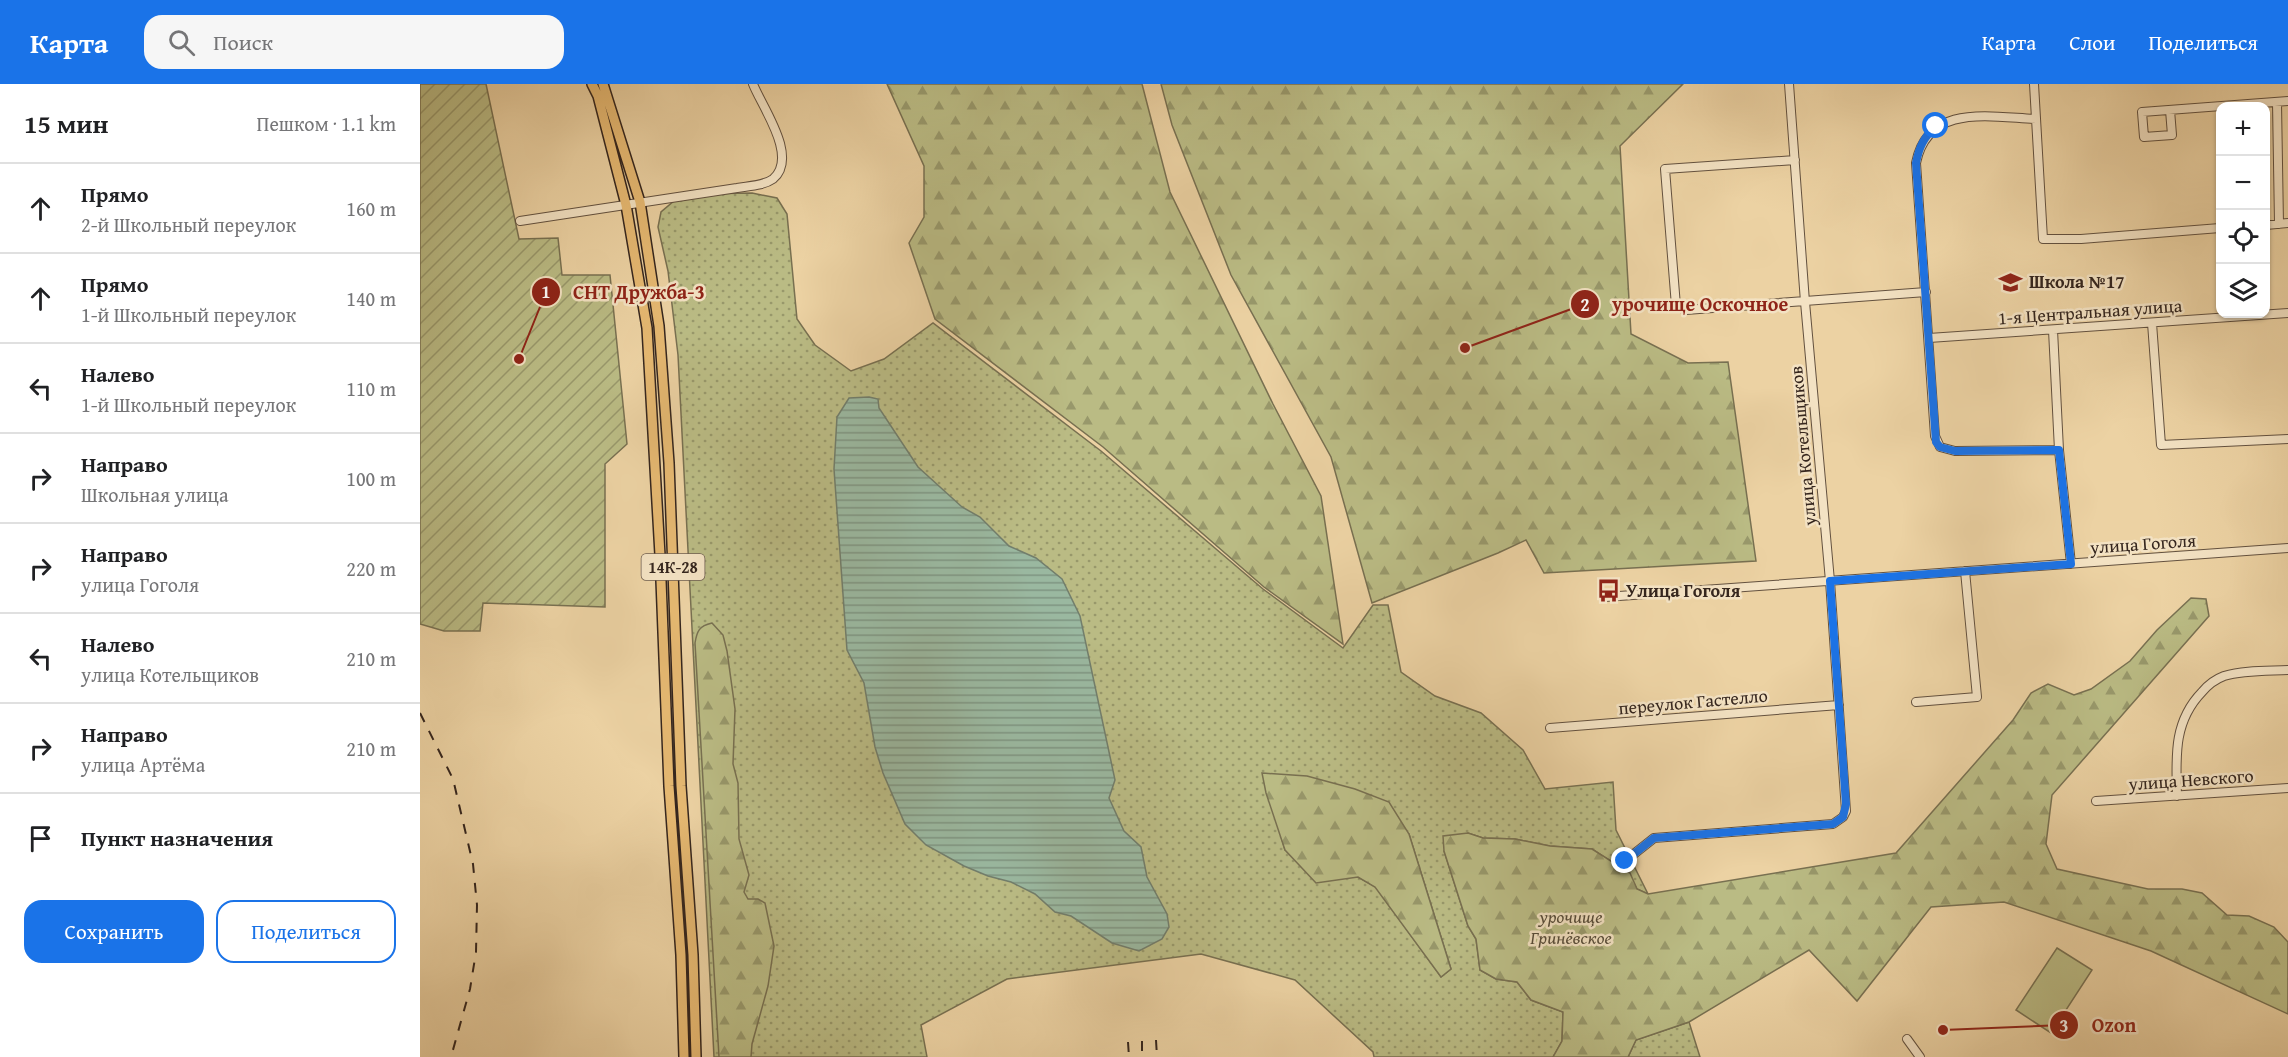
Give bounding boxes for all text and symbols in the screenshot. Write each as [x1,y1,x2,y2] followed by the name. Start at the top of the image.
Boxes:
[144,15,564,69] search box
[30,22,108,63] text: Карта
[165,26,198,59] icon: search
[213,26,273,58] text: Поиск
[1982,27,2036,58] text: Карта
[2069,27,2115,58] text: Слои
[2148,27,2258,58] text: Поделиться
[2216,102,2270,318] map controls
[2216,102,2270,156] button: +
[24,104,109,143] text: 15 мин
[256,109,396,138] text: Пешком · 1.1 km
[1922,112,1948,138] route start
[2216,156,2270,210] button: −
[81,178,148,210] text: Прямо
[24,192,57,225] icon: ahead
[346,194,396,223] text: 160 m
[81,210,296,239] text: 2-й Школьный переулок
[2216,210,2270,264] button: locate
[2216,264,2270,318] button: layers
[81,268,148,300] text: Прямо
[2029,268,2125,295] place label: Школа №17
[1998,269,2024,295] school or university icon: Школа №17
[531,273,717,311] callout: СНТ Дружба-3
[573,277,705,306] text: СНТ Дружба-3
[541,278,551,305] text: 1
[24,282,57,315] icon: ahead
[346,284,396,313] text: 140 m
[1570,285,1800,323] callout: урочище Оскочное
[1611,289,1789,318] text: урочище Оскочное
[1580,291,1590,318] text: 2
[1997,292,2183,331] street label: 1-я Центральная улица
[81,300,296,329] text: 1-й Школьный переулок
[81,358,154,390] text: Налево
[1782,365,1823,528] street label: улица Котельщиков
[24,372,57,405] icon: left
[346,374,396,403] text: 110 m
[81,390,296,419] text: 1-й Школьный переулок
[81,448,168,480] text: Направо
[24,462,57,495] icon: right
[346,464,396,493] text: 100 m
[81,480,229,509] text: Школьная улица
[2088,526,2197,561] street label: улица Гоголя
[81,538,168,570] text: Направо
[24,552,57,585] icon: right
[346,554,396,583] text: 220 m
[642,554,704,580] road number: 14К-28
[81,570,199,599] text: улица Гоголя
[1626,577,1741,604] place label: Улица Гоголя
[1595,578,1621,604] bus stop icon: Улица Гоголя
[81,628,154,660] text: Налево
[24,642,57,675] icon: left
[346,644,396,673] text: 210 m
[81,660,259,689] text: улица Котельщиков
[1617,682,1769,721] street label: переулок Гастелло
[81,718,168,750] text: Направо
[24,732,57,765] icon: right
[346,734,396,763] text: 210 m
[81,750,205,779] text: улица Артёма
[2127,762,2254,797] street label: улица Невского
[24,822,57,855] icon: arrive
[81,822,273,854] text: Пункт назначения
[1611,847,1637,873] route end
[24,900,204,963] button: Сохранить
[216,900,396,963] button: Поделиться
[1529,903,1612,951] park label: урочище Гринёвское
[2049,1006,2148,1044] callout: Ozon
[2092,1010,2136,1039] text: Ozon
[2059,1012,2069,1039] text: 3

